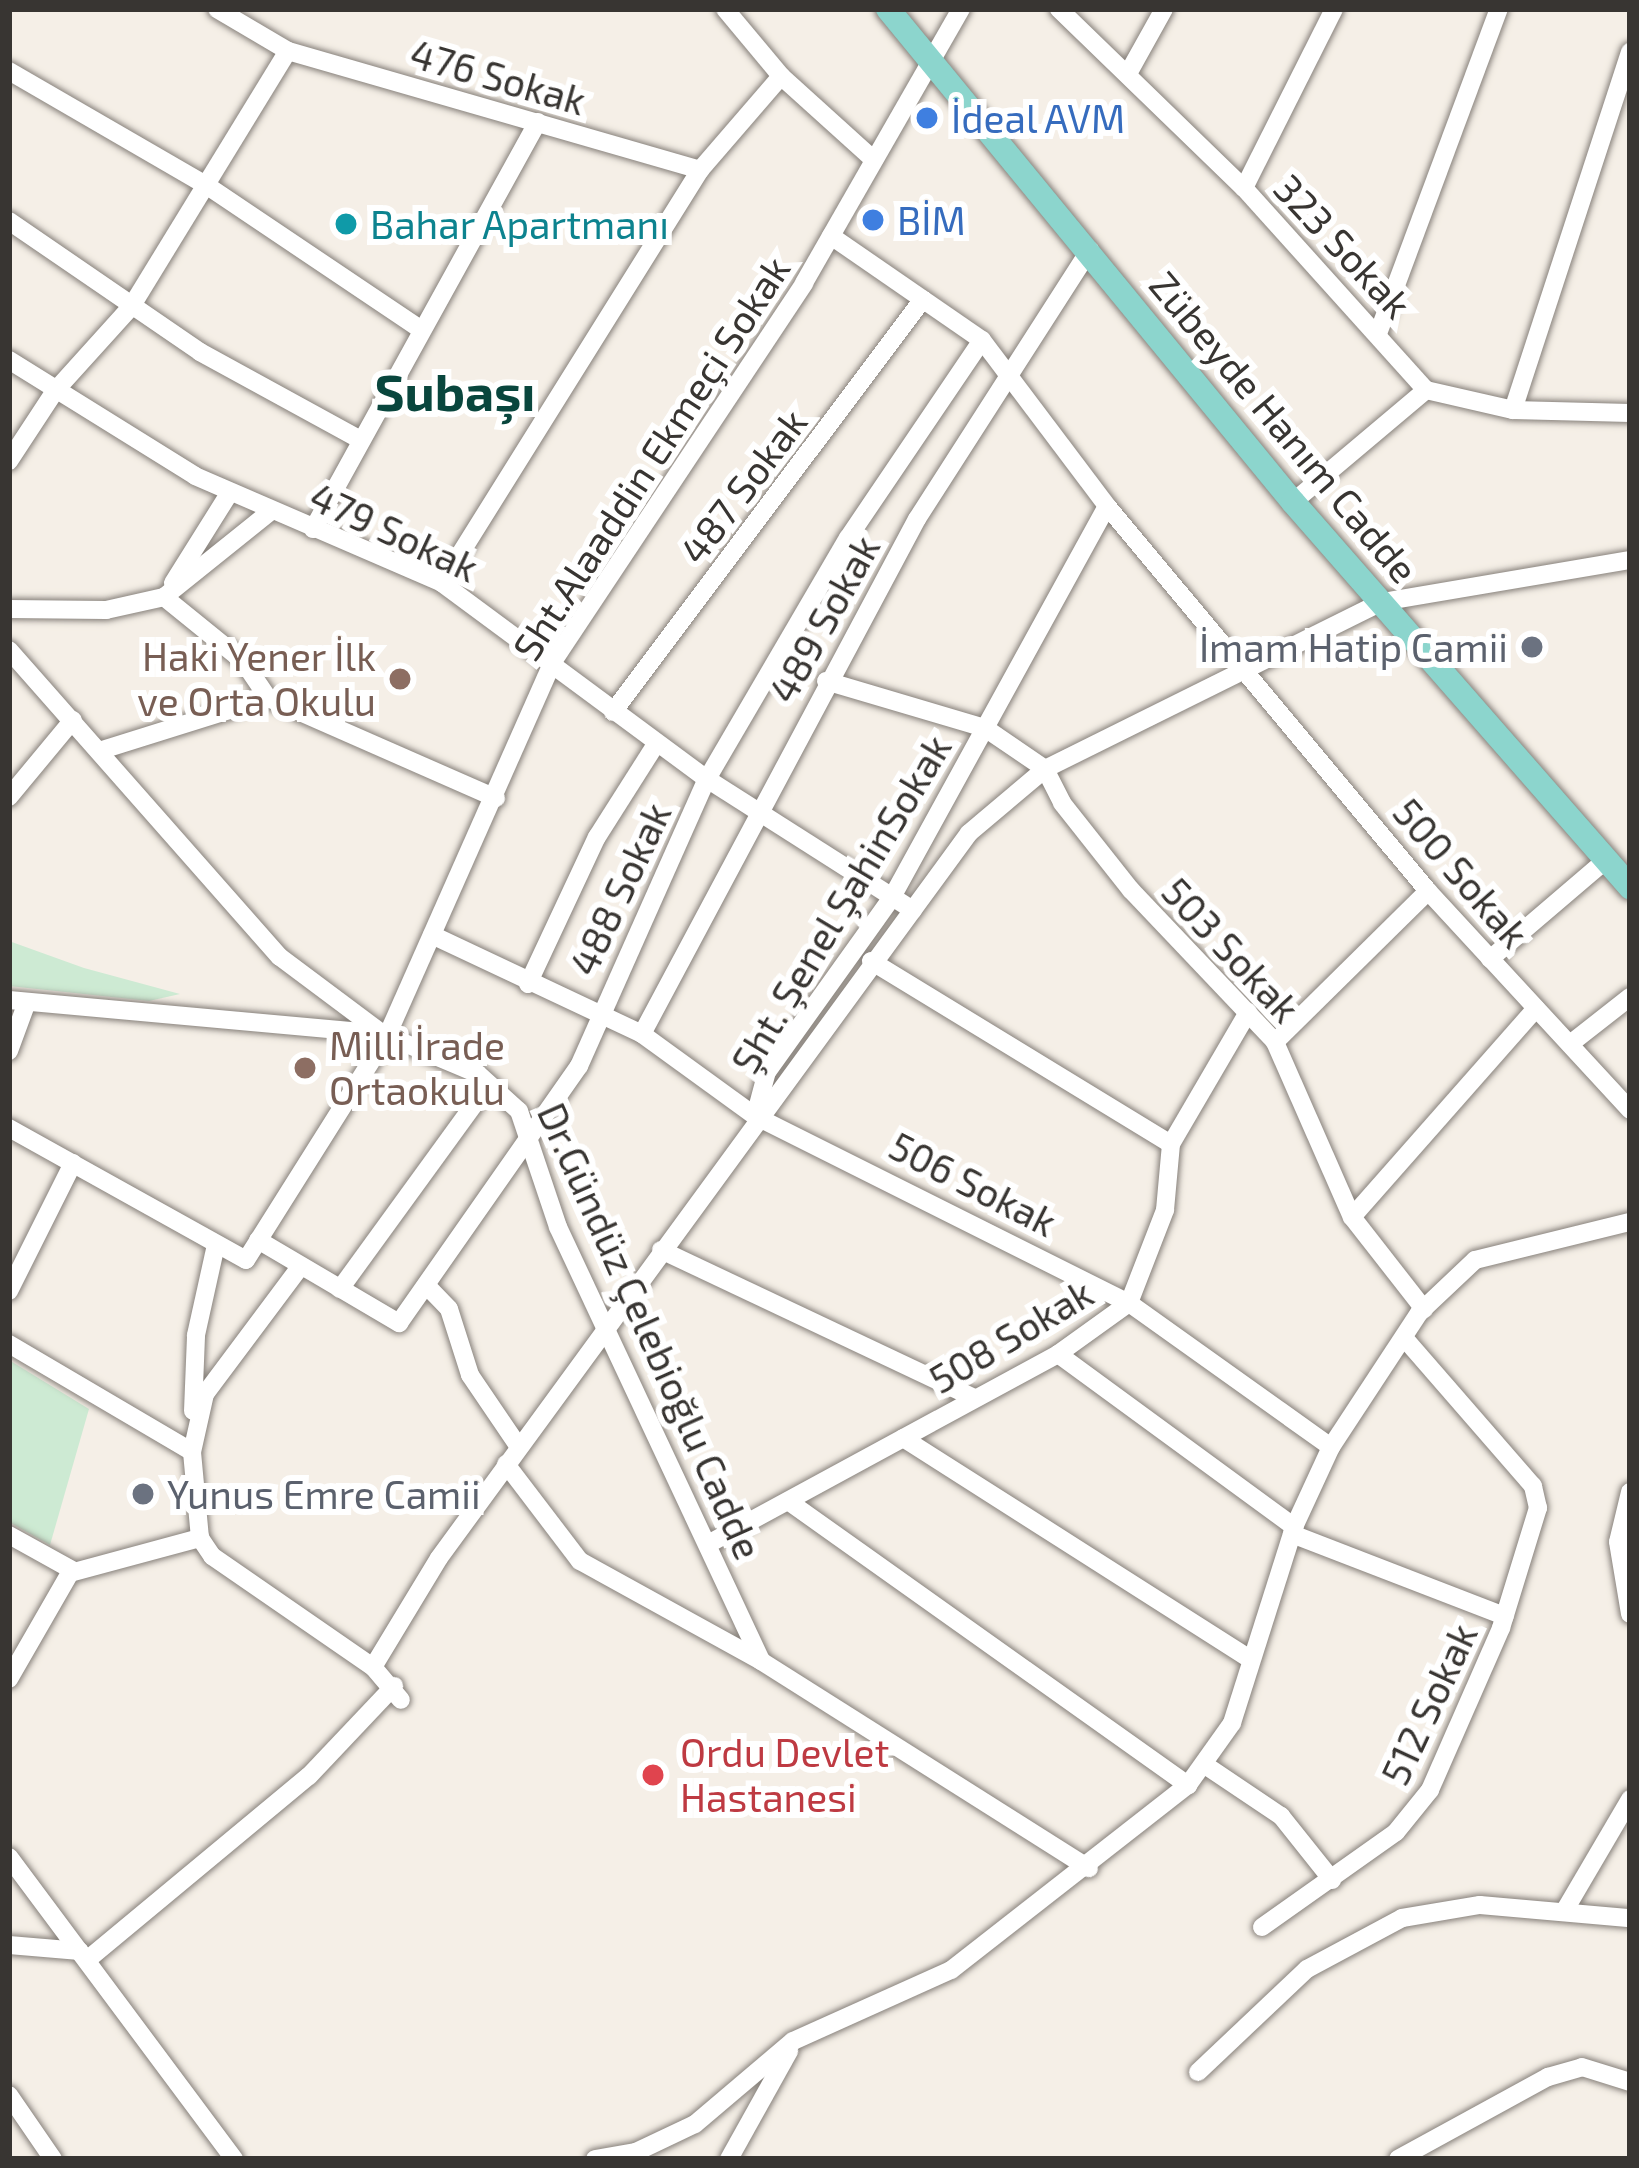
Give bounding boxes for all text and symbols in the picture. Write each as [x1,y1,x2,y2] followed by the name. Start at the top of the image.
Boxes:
[405,30,591,124] street label: 476 Sokak
[951,95,1127,141] place label: İdeal AVM
[914,105,940,131] marker: İdeal AVM
[1265,165,1421,327] street label: 323 Sokak
[897,197,966,243] place label: BİM
[370,201,671,247] place label: Bahar Apartmanı
[860,207,886,233] marker: BİM
[333,211,359,237] marker: Bahar Apartmanı
[503,247,799,669] street label: Sht.Alaaddin Ekmeçi Sokak
[1140,262,1428,592] street label: Zübeyde Hanım Cadde
[375,360,535,422] district label: Subaşı
[670,399,816,573] street label: 487 Sokak
[302,473,486,591] street label: 479 Sokak
[759,527,889,711] street label: 489 Sokak
[1199,624,1508,670] place label: İmam Hatip Camii
[137,634,376,725] place label: Haki Yener İlk ve Orta Okulu
[1519,634,1545,660] marker: İmam Hatip Camii
[387,666,413,692] marker: Haki Yener İlk ve Orta Okulu
[721,726,961,1082] street label: Şht. Şenel ŞahinSokak
[1384,789,1538,957] street label: 500 Sokak
[560,795,680,983] street label: 488 Sokak
[1153,868,1309,1032] street label: 503 Sokak
[329,1023,505,1114] place label: Milli İrade Ortaokulu
[292,1055,318,1081] marker: Milli İrade Ortaokulu
[528,1096,772,1566] street label: Dr.Gündüz Çelebioğlu Cadde
[882,1122,1064,1246] street label: 506 Sokak
[921,1269,1101,1403] street label: 508 Sokak
[167,1471,481,1517] place label: Yunus Emre Camii
[130,1481,156,1507] marker: Yunus Emre Camii
[1371,1616,1487,1792] street label: 512 Sokak
[680,1730,889,1821] place label: Ordu Devlet Hastanesi
[637,1759,669,1791] marker: Ordu Devlet Hastanesi

